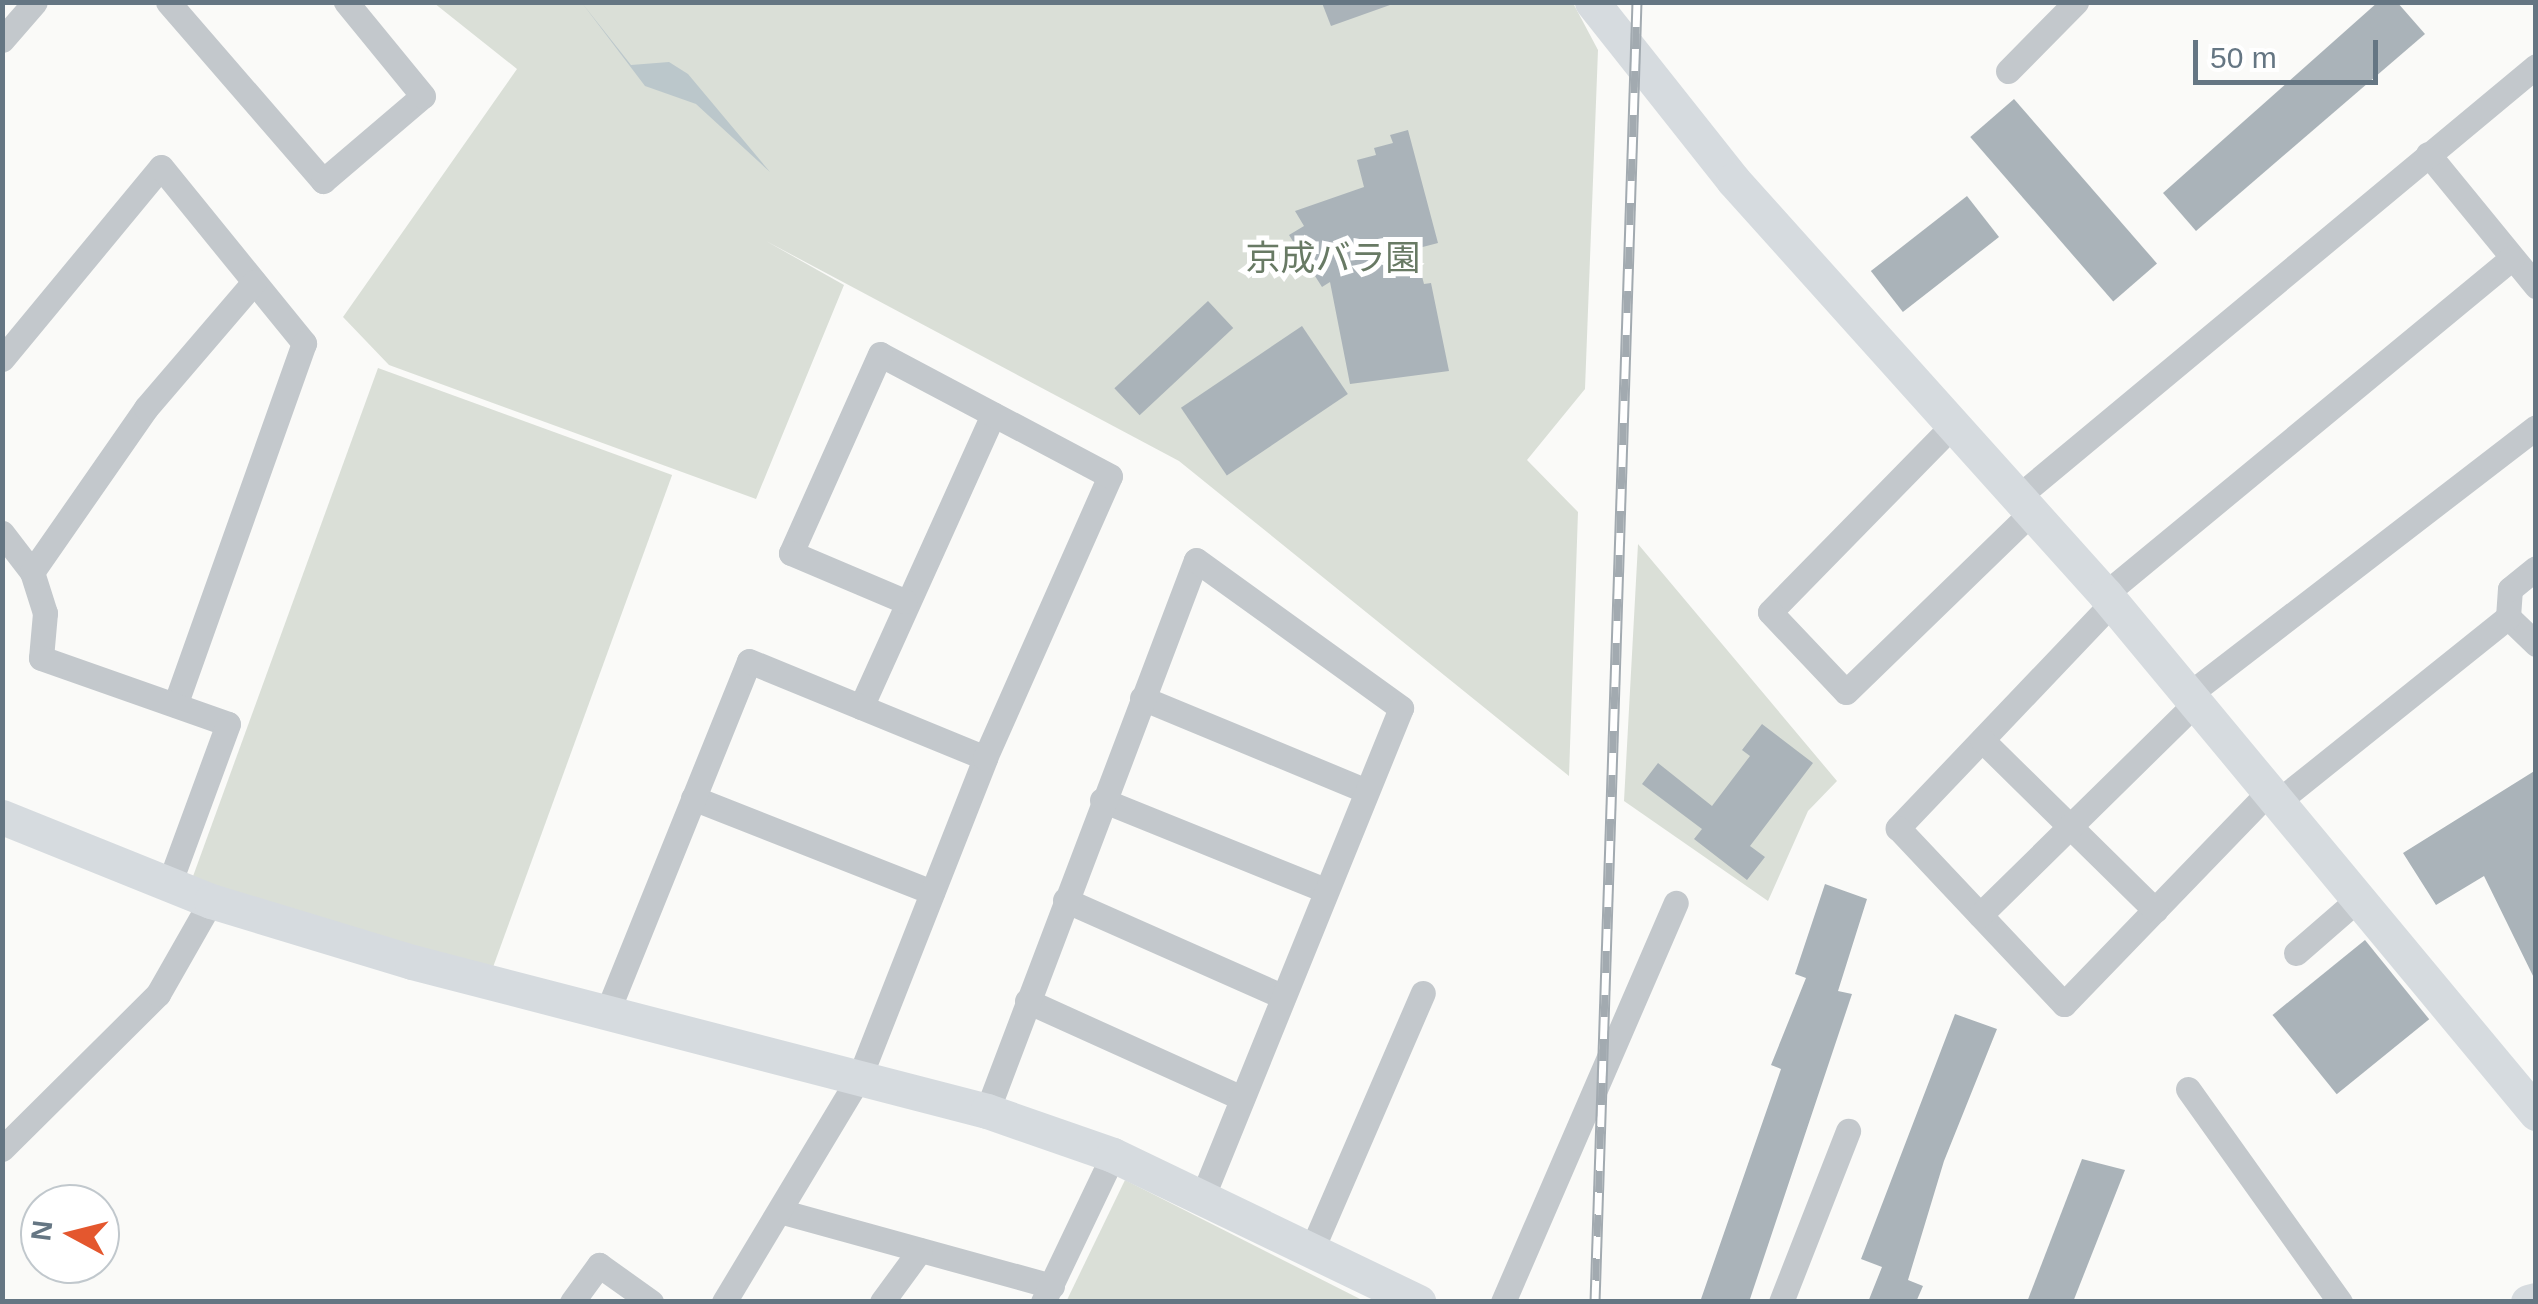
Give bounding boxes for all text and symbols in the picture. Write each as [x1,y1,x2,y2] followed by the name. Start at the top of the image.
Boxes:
[2198,20,2383,82] scale bar
[2210,41,2277,74] text: 50 m
[1246,237,1420,279] park label: 京成バラ園
[20,1184,120,1284] north arrow
[25,1219,58,1242] text: N

